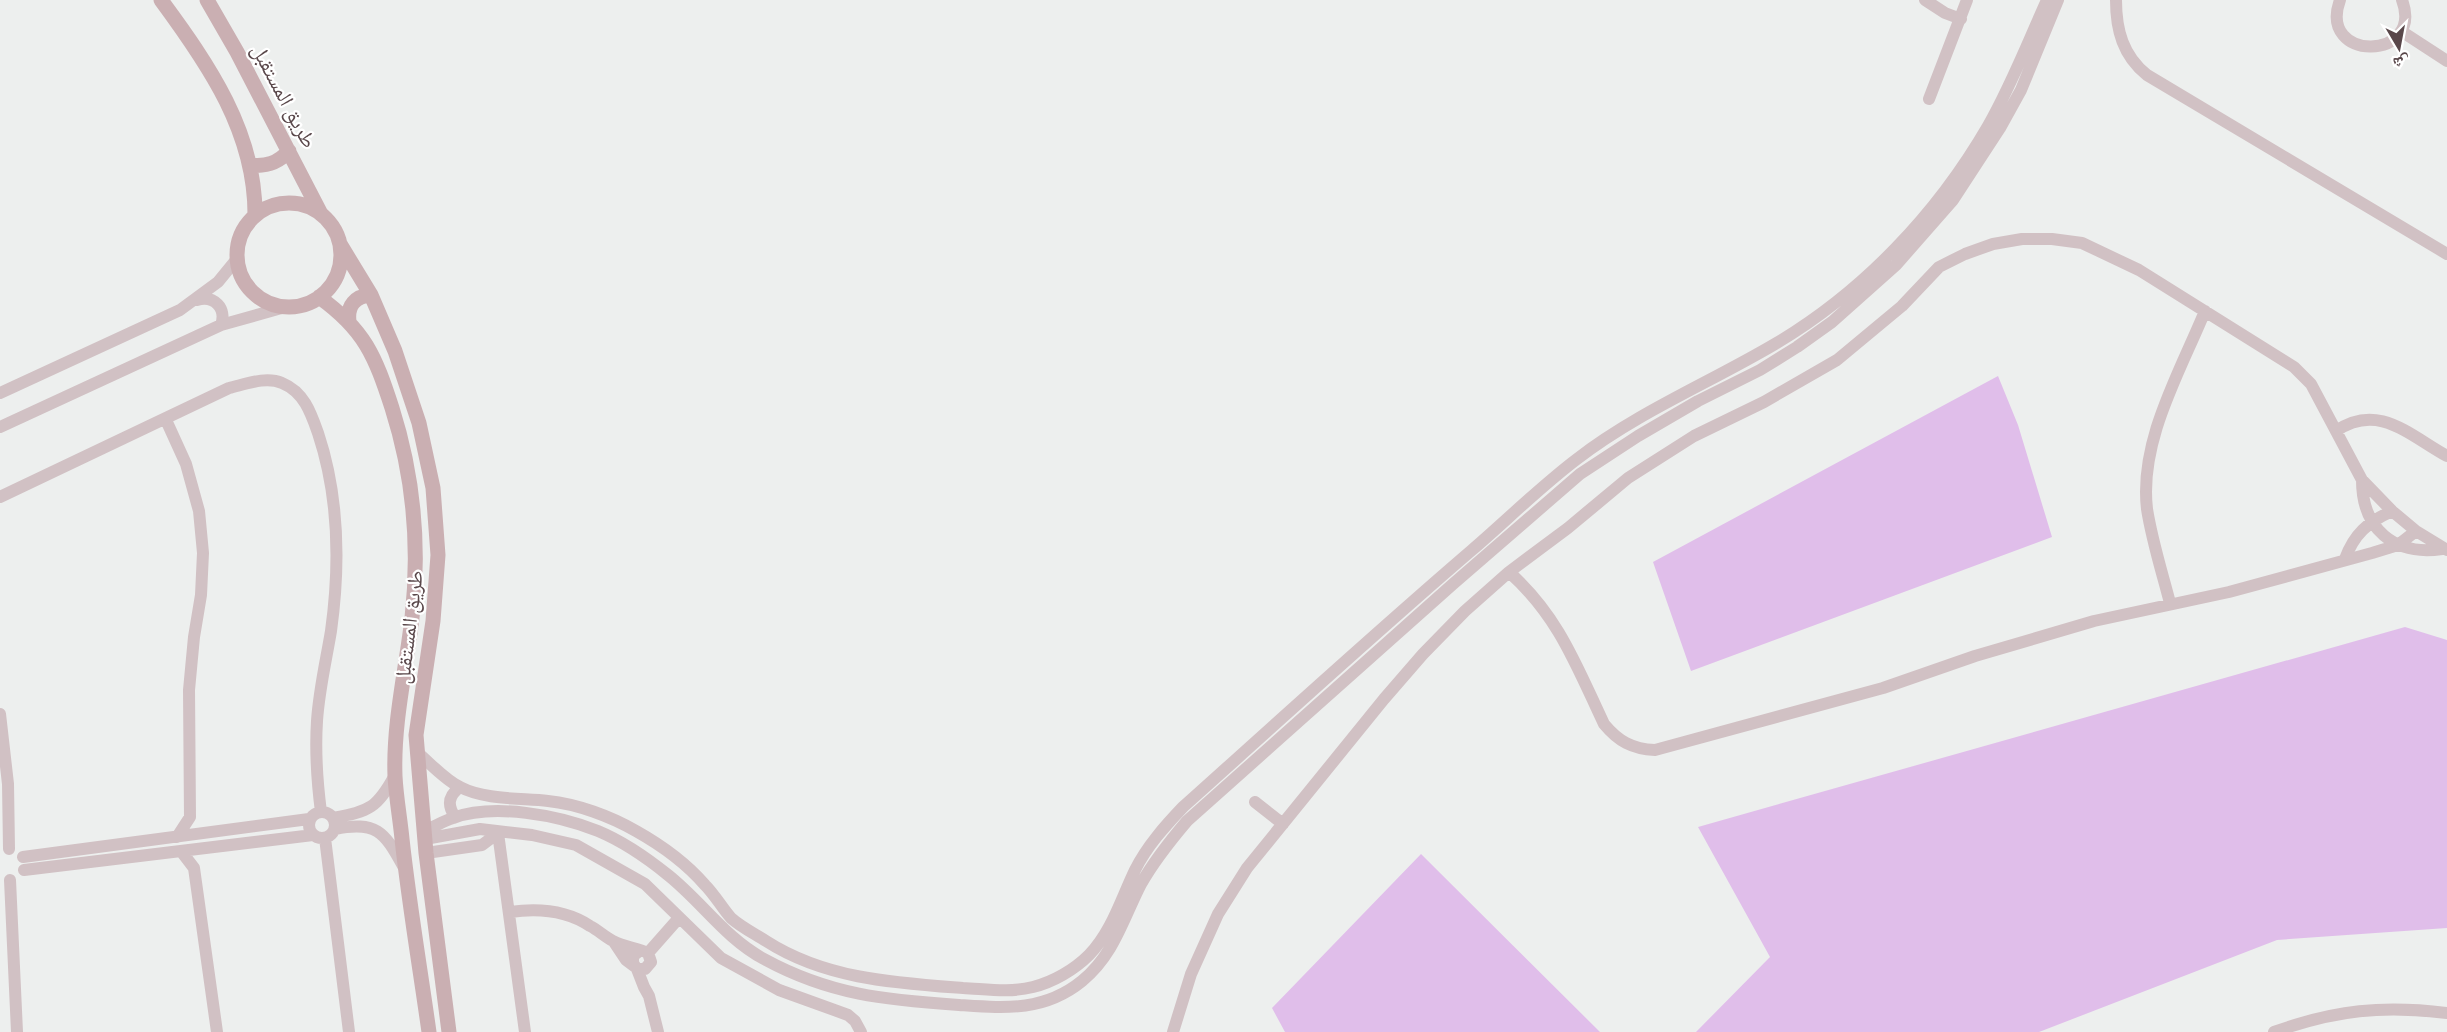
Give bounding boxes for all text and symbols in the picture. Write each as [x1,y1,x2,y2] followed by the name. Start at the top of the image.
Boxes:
[2369,18,2429,78] north arrow
[246,40,321,153] street label: طريق المستقبل
[2391,51,2412,73] text: ش
[390,569,429,685] street label: طريق المستقبل

